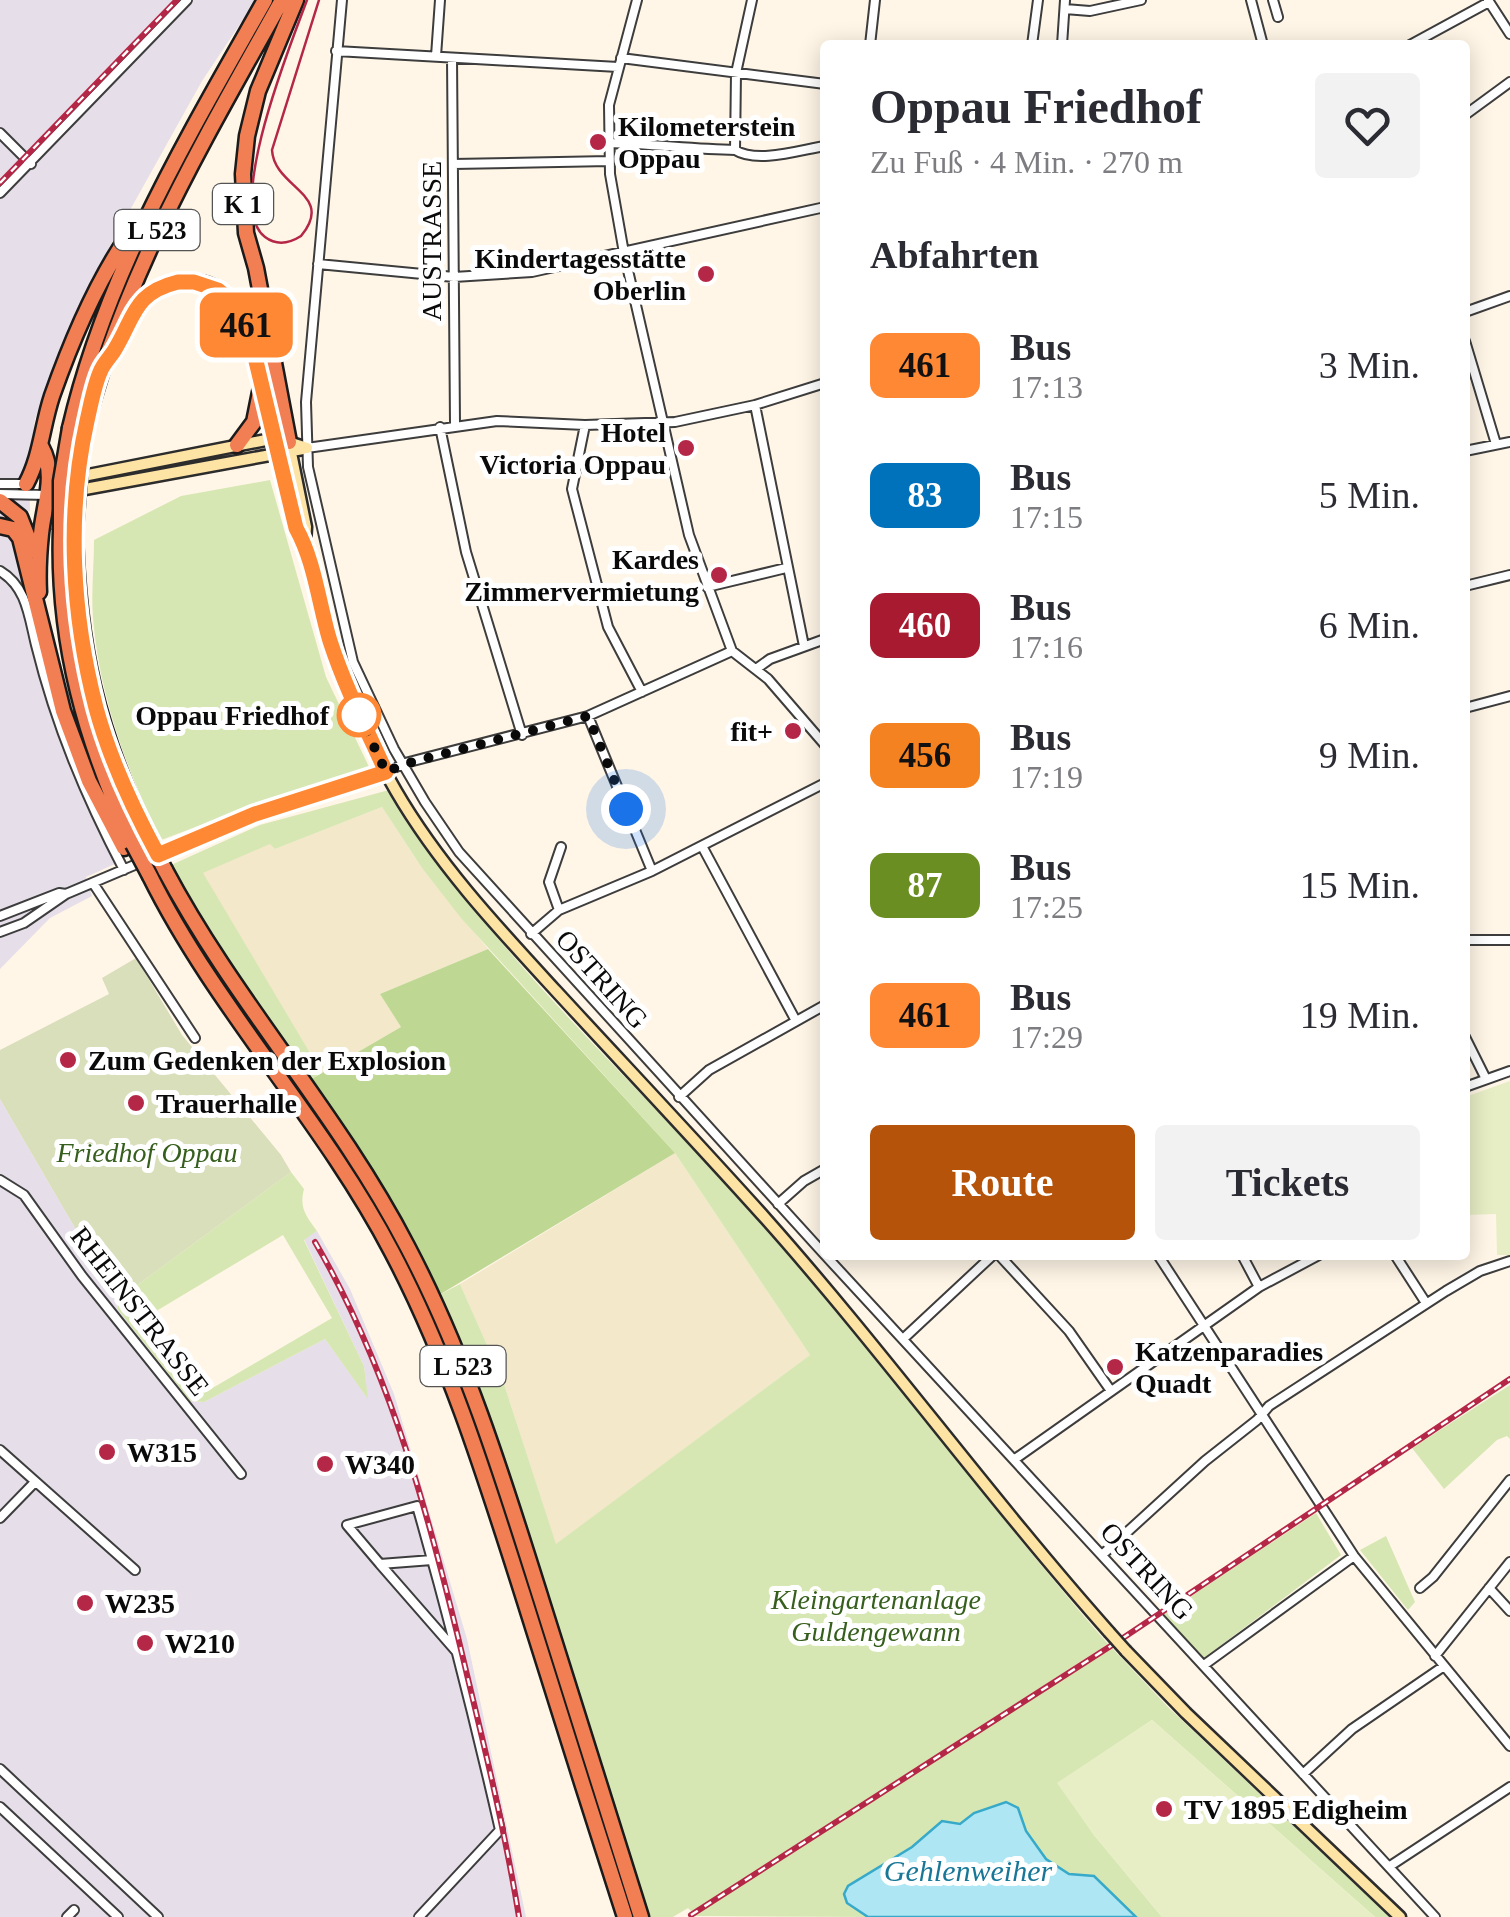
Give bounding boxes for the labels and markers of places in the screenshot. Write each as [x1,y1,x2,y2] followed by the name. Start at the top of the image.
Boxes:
[618,111,796,174] place label: Kilometerstein Oppau
[587,131,609,153] marker: Kilometerstein Oppau
[474,243,686,306] place label: Kindertagesstätte Oberlin
[695,263,717,285] marker: Kindertagesstätte Oberlin
[480,417,666,480] place label: Hotel Victoria Oppau
[675,437,697,459] marker: Hotel Victoria Oppau
[464,544,699,607] place label: Kardes Zimmervermietung
[708,564,730,586] marker: Kardes Zimmervermietung
[338,694,380,736] marker: Oppau Friedhof
[135,700,330,731] place label: Oppau Friedhof
[731,716,773,747] place label: fit+
[782,720,804,742] marker: fit+
[88,1045,447,1076] place label: Zum Gedenken der Explosion
[57,1049,79,1071] marker: Zum Gedenken der Explosion
[156,1088,297,1119] place label: Trauerhalle
[125,1092,147,1114] marker: Trauerhalle
[1135,1336,1323,1399] place label: Katzenparadies Quadt
[1104,1356,1126,1378] marker: Katzenparadies Quadt
[127,1437,197,1468] place label: W315
[96,1441,118,1463] marker: W315
[345,1449,415,1480] place label: W340
[314,1453,336,1475] marker: W340
[105,1588,175,1619] place label: W235
[74,1592,96,1614] marker: W235
[165,1628,235,1659] place label: W210
[134,1632,156,1654] marker: W210
[1184,1794,1408,1825] place label: TV 1895 Edigheim
[1153,1798,1175,1820] marker: TV 1895 Edigheim

